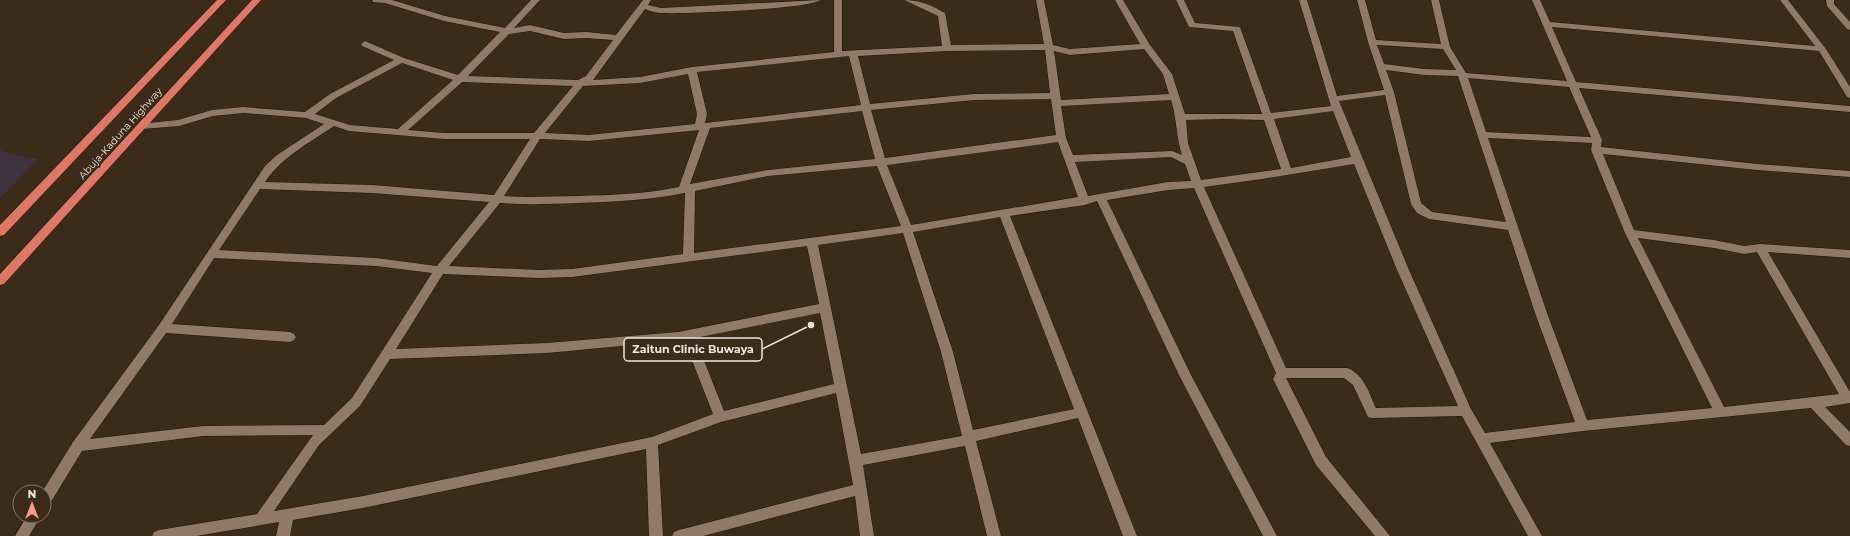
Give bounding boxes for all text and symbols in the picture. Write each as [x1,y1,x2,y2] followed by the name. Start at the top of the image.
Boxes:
[76,84,165,182] street label: Abuja-Kaduna Highway
[624,338,762,361] callout: Zaitun Clinic Buwaya
[632,342,754,356] text: Zaitun Clinic Buwaya
[12,484,52,524] north arrow
[28,487,36,501] text: N

